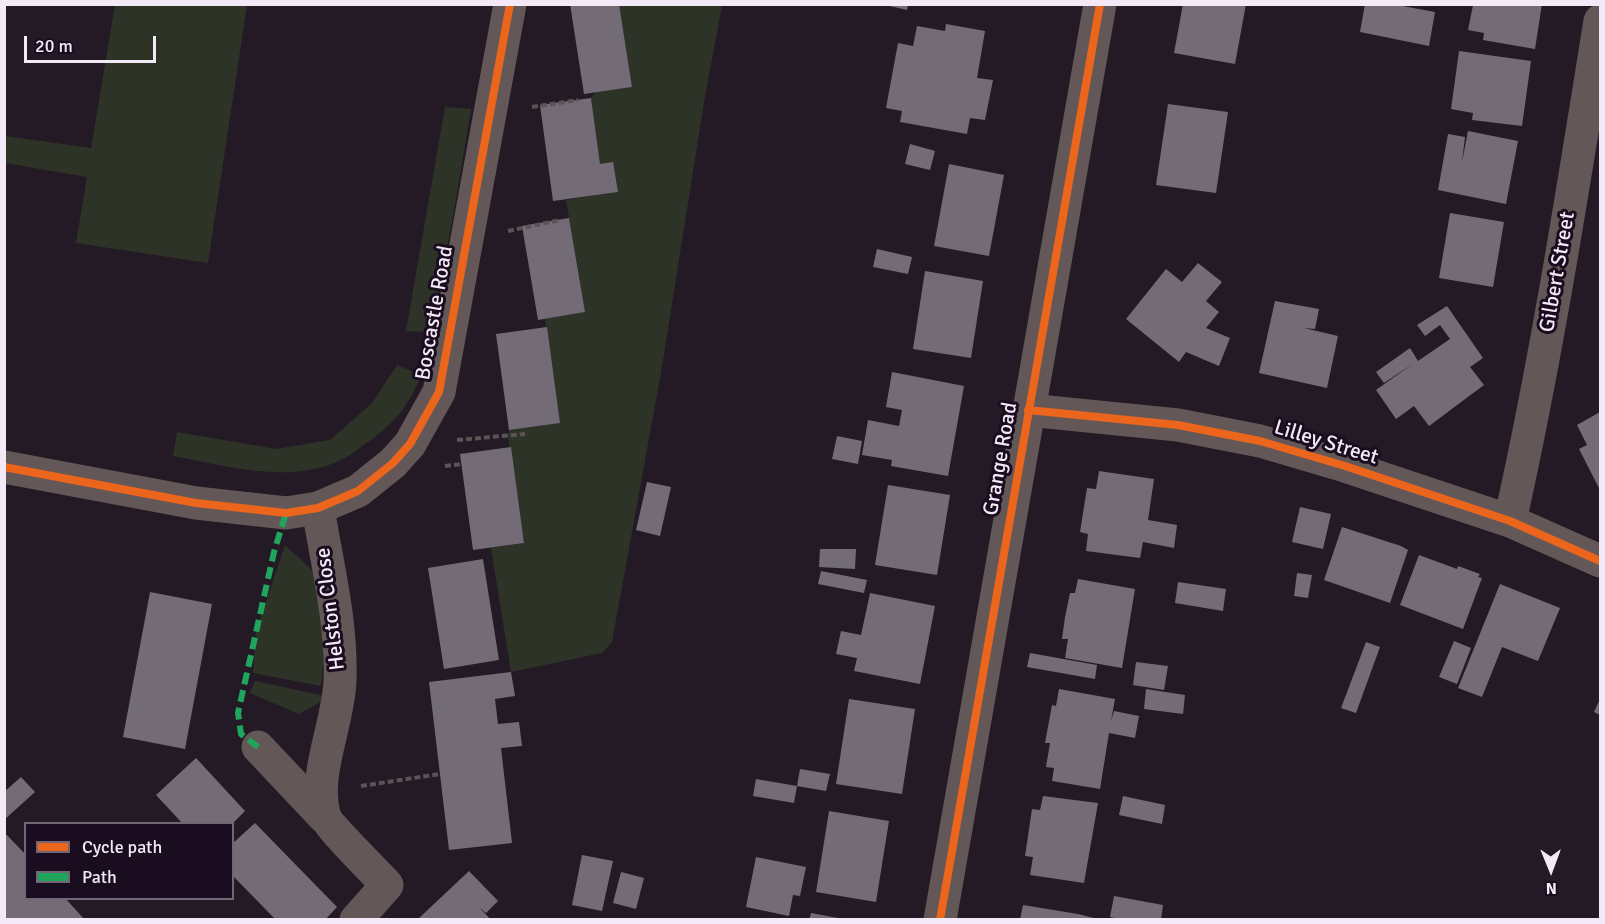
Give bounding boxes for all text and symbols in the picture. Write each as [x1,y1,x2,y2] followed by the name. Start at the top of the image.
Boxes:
[27,24,159,62] scale bar
[35,35,73,57] text: 20 m
[1535,210,1581,334] street label: Gilbert Street
[411,244,459,382] street label: Boscastle Road
[979,401,1023,517] street label: Grange Road
[1271,415,1381,471] street label: Lilley Street
[311,546,351,672] street label: Helston Close
[24,822,234,900] legend
[82,836,162,858] text: Cycle path
[1521,840,1581,900] north arrow
[82,866,117,888] text: Path
[1546,878,1557,898] text: N

